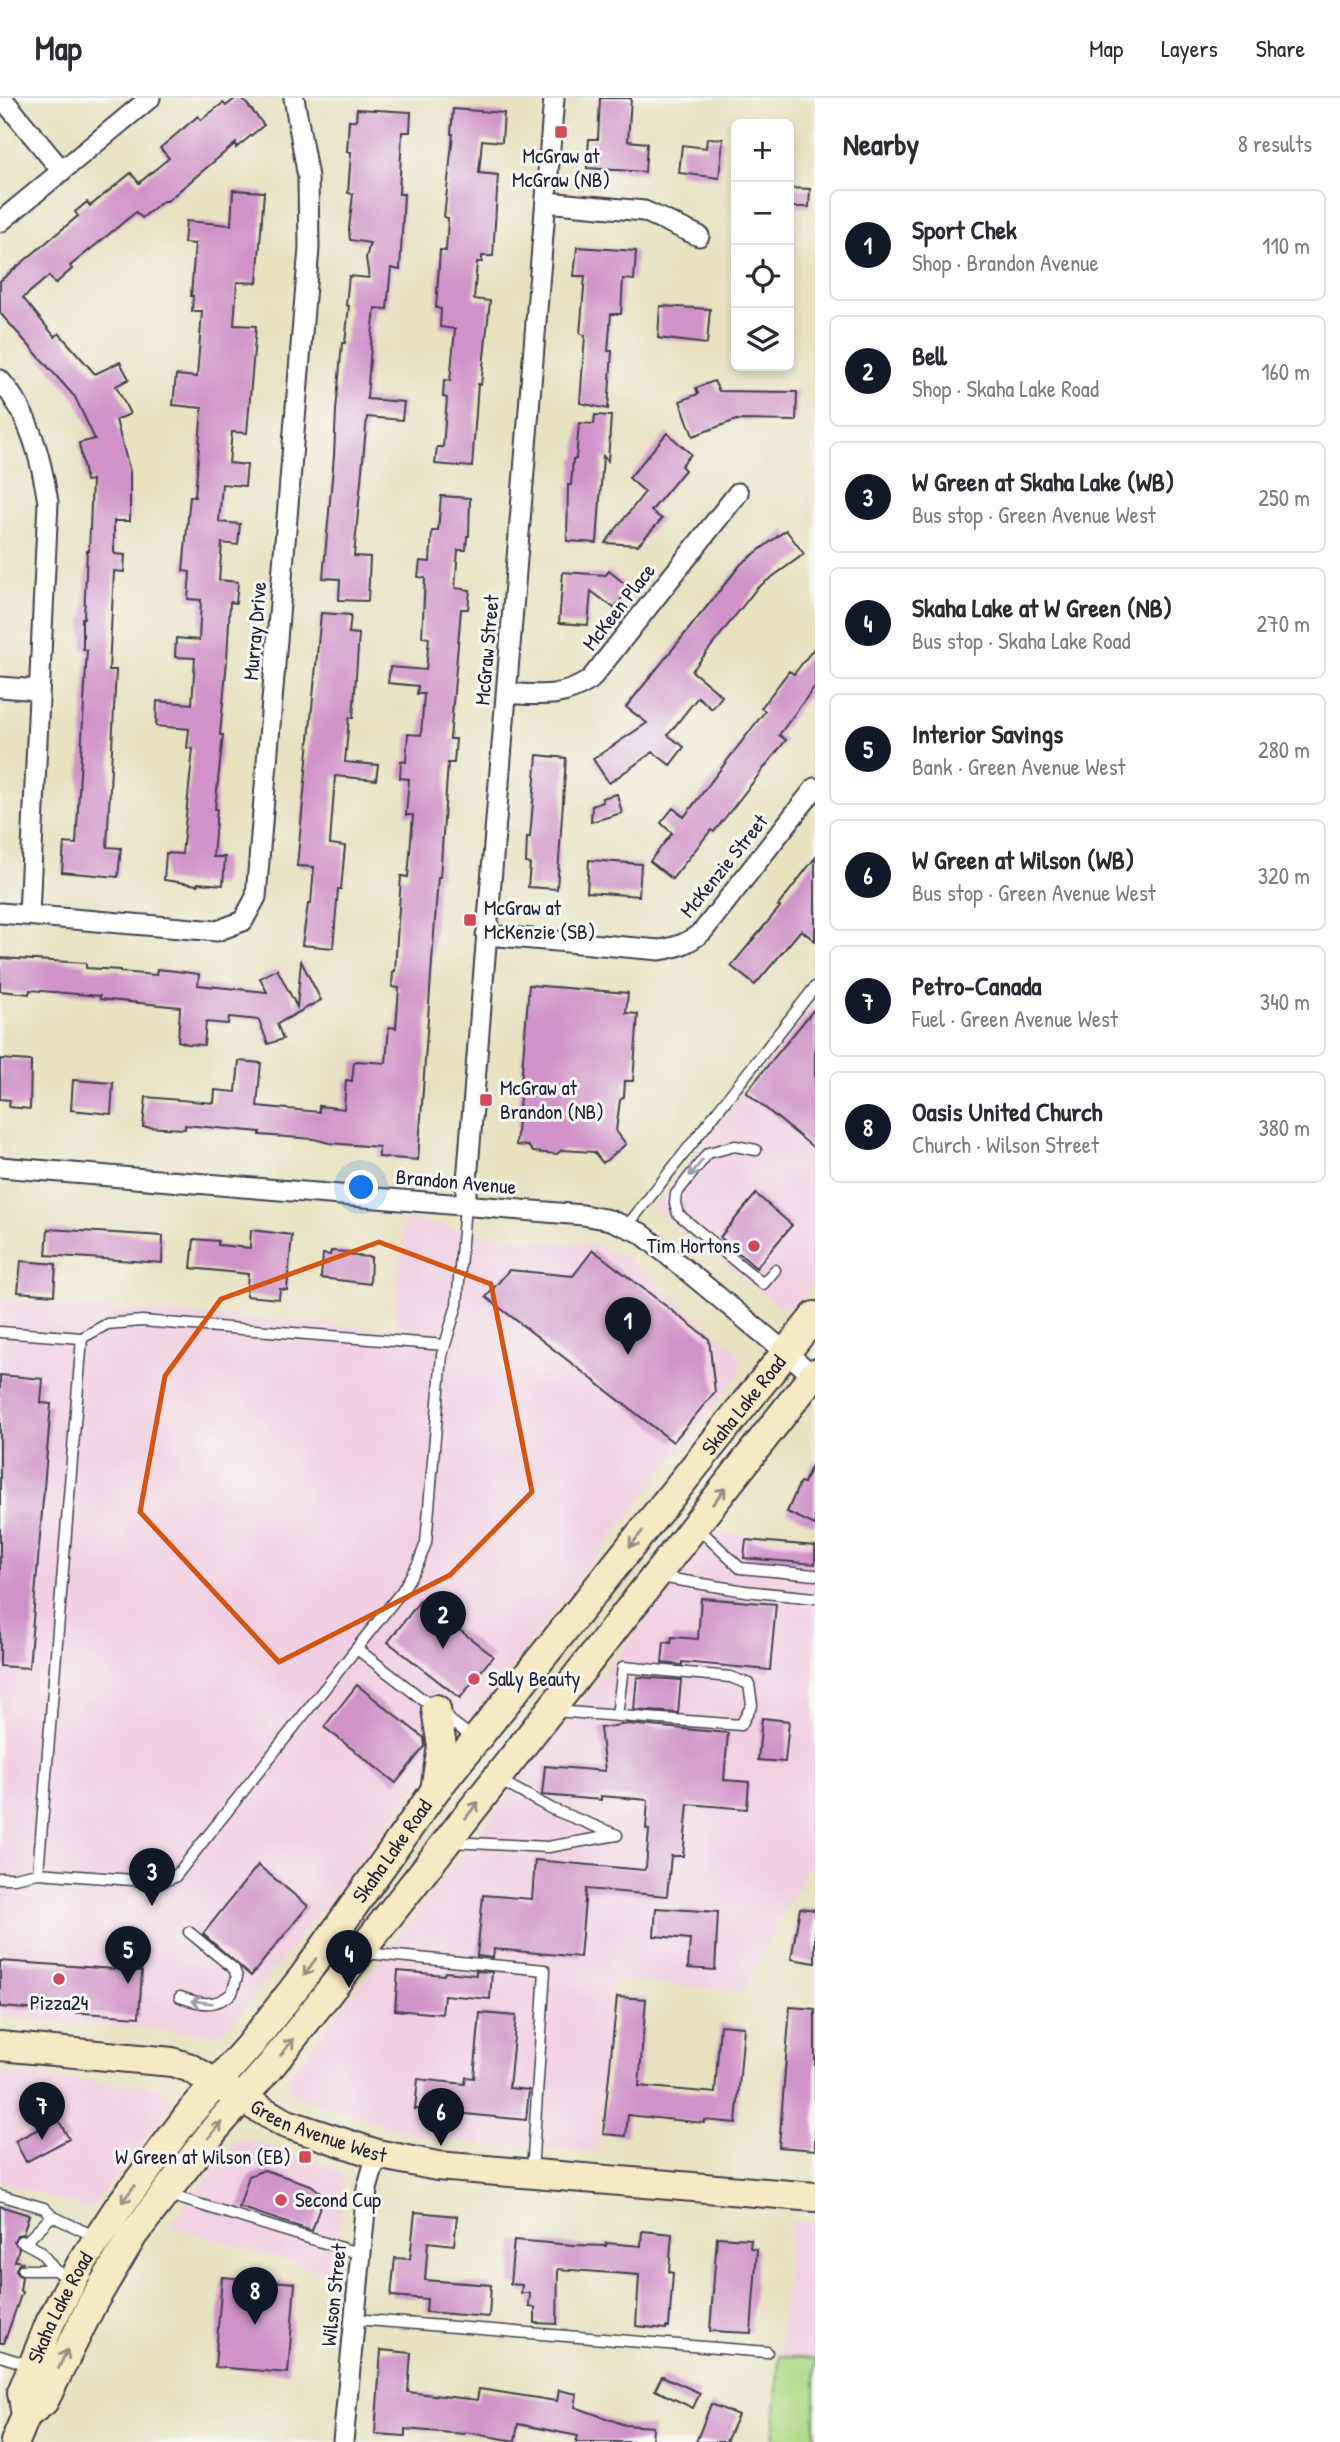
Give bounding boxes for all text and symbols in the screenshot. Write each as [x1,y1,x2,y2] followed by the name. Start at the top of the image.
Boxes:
[35,26,82,70] text: Map
[1089,32,1123,64] text: Map
[1161,32,1218,64] text: Layers
[1256,32,1305,64] text: Share
[731,119,794,371] map controls
[731,119,794,182] button: +
[553,124,569,140] marker: McGraw at McGraw (NB)
[843,124,919,164] text: Nearby
[1238,128,1312,159] text: 8 results
[512,141,610,194] place label: McGraw at McGraw (NB)
[731,182,794,245] button: −
[912,212,1017,247] text: Sport Chek
[864,230,872,261] text: 1
[1262,230,1310,261] text: 110 m
[731,245,794,308] button: locate
[912,247,1099,278] text: Shop · Brandon Avenue
[731,308,794,371] button: layers
[912,338,947,373] text: Bell
[863,356,873,387] text: 2
[1261,356,1310,387] text: 160 m
[912,373,1099,404] text: Shop · Skaha Lake Road
[912,464,1174,499] text: W Green at Skaha Lake (WB)
[863,482,873,513] text: 3
[1258,482,1310,513] text: 250 m
[912,499,1156,530] text: Bus stop · Green Avenue West
[575,557,662,656] street label: McKeen Place
[236,581,273,681] street label: Murray Drive
[912,590,1172,625] text: Skaha Lake at W Green (NB)
[467,593,506,706] street label: McGraw Street
[864,608,872,639] text: 4
[1257,608,1310,639] text: 270 m
[912,625,1130,656] text: Bus stop · Skaha Lake Road
[912,716,1063,751] text: Interior Savings
[863,734,873,765] text: 5
[1258,734,1310,765] text: 280 m
[912,751,1125,782] text: Bank · Green Avenue West
[673,807,775,923] street label: McKenzie Street
[912,842,1134,877] text: W Green at Wilson (WB)
[863,860,873,891] text: 6
[1258,860,1310,891] text: 320 m
[912,877,1156,908] text: Bus stop · Green Avenue West
[484,893,595,946] place label: McGraw at McKenzie (SB)
[462,912,478,928] marker: McGraw at McKenzie (SB)
[912,968,1042,1003] text: Petro-Canada
[862,986,874,1017] text: 7
[1260,986,1310,1017] text: 340 m
[912,1003,1118,1034] text: Fuel · Green Avenue West
[500,1073,604,1126] place label: McGraw at Brandon (NB)
[478,1092,494,1108] marker: McGraw at Brandon (NB)
[912,1094,1102,1129] text: Oasis United Church
[863,1112,873,1143] text: 8
[1259,1112,1310,1143] text: 380 m
[912,1129,1099,1160] text: Church · Wilson Street
[689,1159,704,1177] one-way arrow
[395,1162,517,1201] street label: Brandon Avenue
[344,1170,378,1204] your location
[647,1231,740,1260] place label: Tim Hortons
[746,1238,762,1254] marker: Tim Hortons
[605,1297,651,1355] pin: 1
[694,1348,792,1461] street label: Skaha Lake Road
[711,1487,726,1505] one-way arrow
[628,1530,643,1548] one-way arrow
[420,1591,466,1649] pin: 2
[488,1664,580,1693] place label: Sally Beauty
[466,1671,482,1687] marker: Sally Beauty
[345,1793,439,1909] street label: Skaha Lake Road
[465,1801,480,1819] one-way arrow
[129,1848,175,1906] pin: 3
[105,1926,151,1984] pin: 5
[326,1930,372,1988] pin: 4
[303,1957,317,1976] one-way arrow
[51,1971,67,1987] marker: Pizza24
[30,1988,88,2017] place label: Pizza24
[191,1995,214,2008] one-way arrow
[279,2038,294,2056] one-way arrow
[19,2082,65,2140] pin: 7
[418,2088,464,2146] pin: 6
[245,2092,390,2170] street label: Green Avenue West
[208,2121,223,2139] one-way arrow
[115,2142,291,2171] place label: W Green at Wilson (EB)
[297,2149,313,2165] marker: W Green at Wilson (EB)
[120,2185,135,2203] one-way arrow
[295,2185,381,2214] place label: Second Cup
[273,2192,289,2208] marker: Second Cup
[314,2241,353,2348] street label: Wilson Street
[20,2246,99,2367] street label: Skaha Lake Road
[232,2267,278,2325] pin: 8
[57,2349,70,2370] one-way arrow

